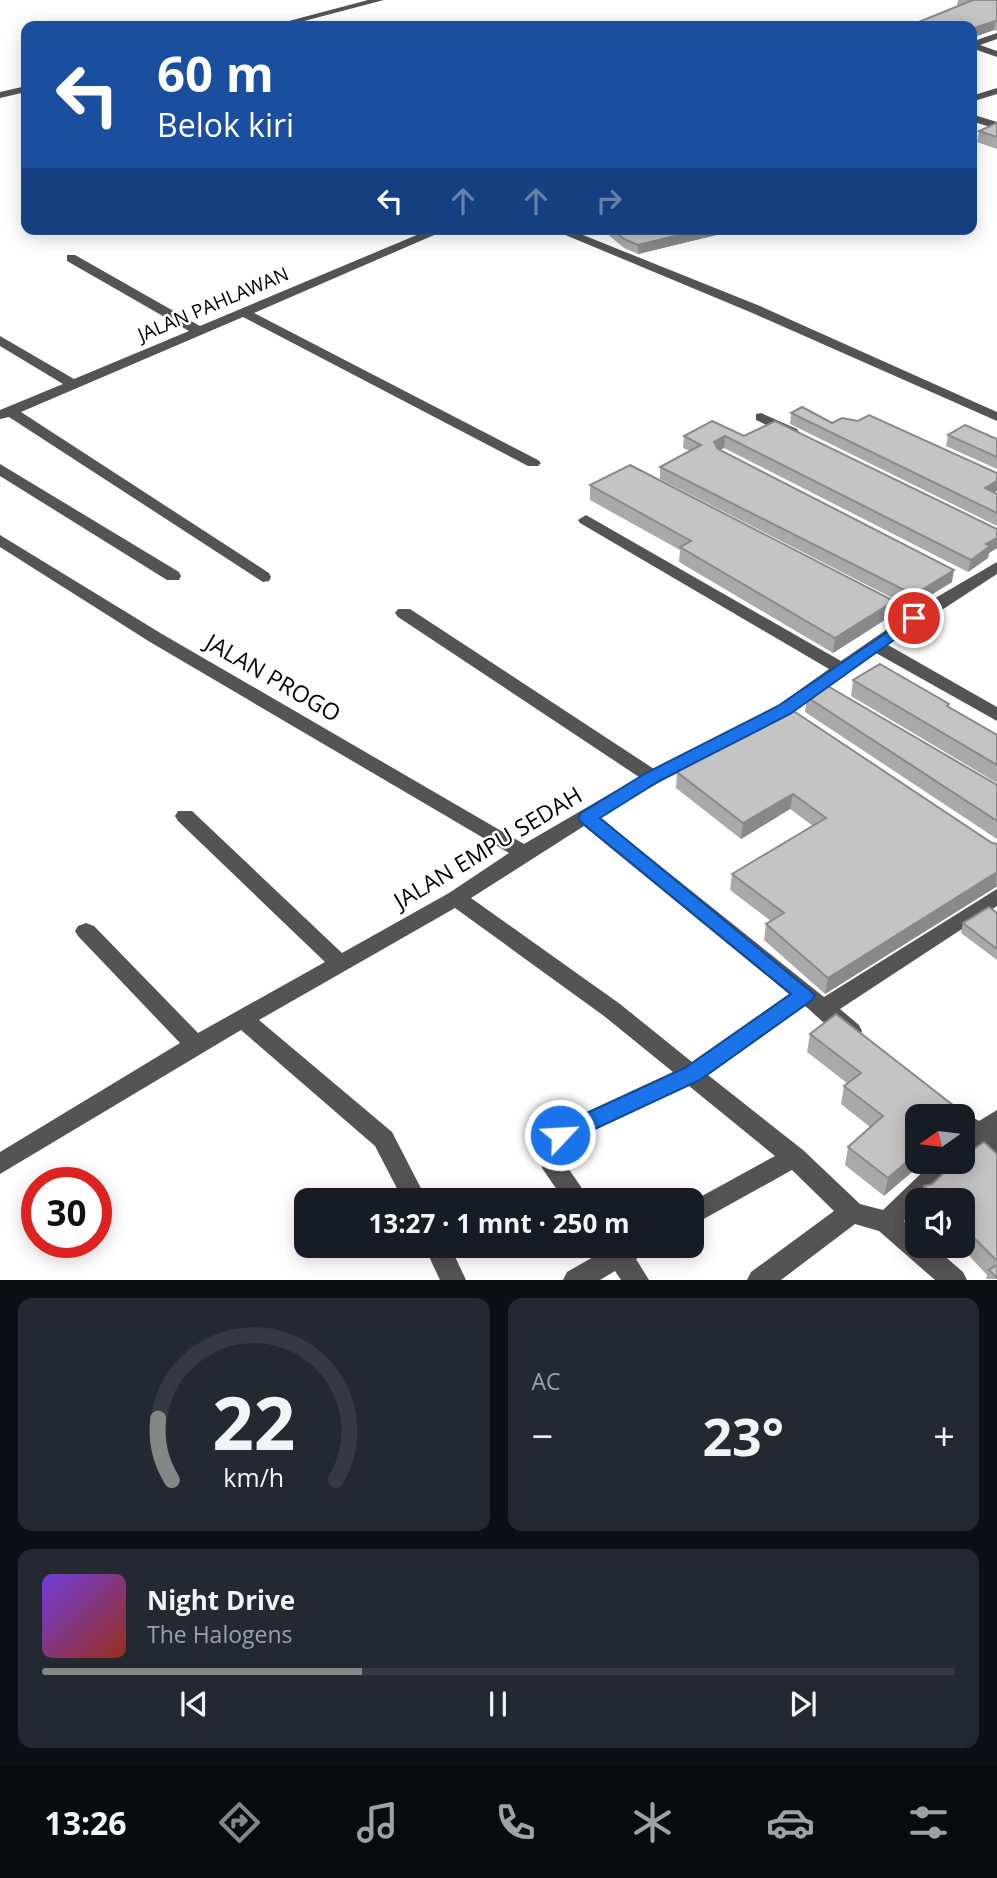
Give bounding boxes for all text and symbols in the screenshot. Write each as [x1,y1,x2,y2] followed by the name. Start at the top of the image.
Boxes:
[157,40,274,106] text: 60 m
[42,49,133,140] icon: left
[157,103,294,146] text: Belok kiri
[371,182,409,220] icon: left
[444,182,482,220] icon: ahead
[517,182,555,220] icon: ahead
[590,182,628,220] icon: right
[132,260,292,348] street label: JALAN PAHLAWAN
[884,588,944,648] pin
[895,599,933,637] icon: arrive
[198,625,347,729] street label: JALAN PROGO
[386,778,588,917] street label: JALAN EMPU SEDAH
[523,1098,597,1172] position arrow
[905,1104,975,1174] north arrow
[905,1104,975,1258] map controls
[21,1167,112,1258] speed limit sign: 30
[905,1188,975,1258] button: sound
[368,1205,630,1241] text: 13:27 · 1 mnt · 250 m
[532,1365,561,1397] text: AC
[212,1373,295,1472] text: 22
[702,1400,784,1471] text: 23°
[532,1409,553,1461] text: −
[933,1409,955,1461] text: +
[223,1460,284,1494] text: km/h
[147,1582,295,1618] text: Night Drive
[147,1618,293,1650] text: The Halogens
[175,1685,213,1723] icon: previous
[479,1685,517,1723] icon: pause
[784,1685,822,1723] icon: next
[215,1798,264,1847] icon: directions
[353,1798,402,1847] icon: music
[491,1798,540,1847] icon: phone
[628,1798,677,1847] icon: climate
[766,1798,815,1847] icon: car
[904,1798,953,1847] icon: filters
[44,1801,127,1844] text: 13:26

